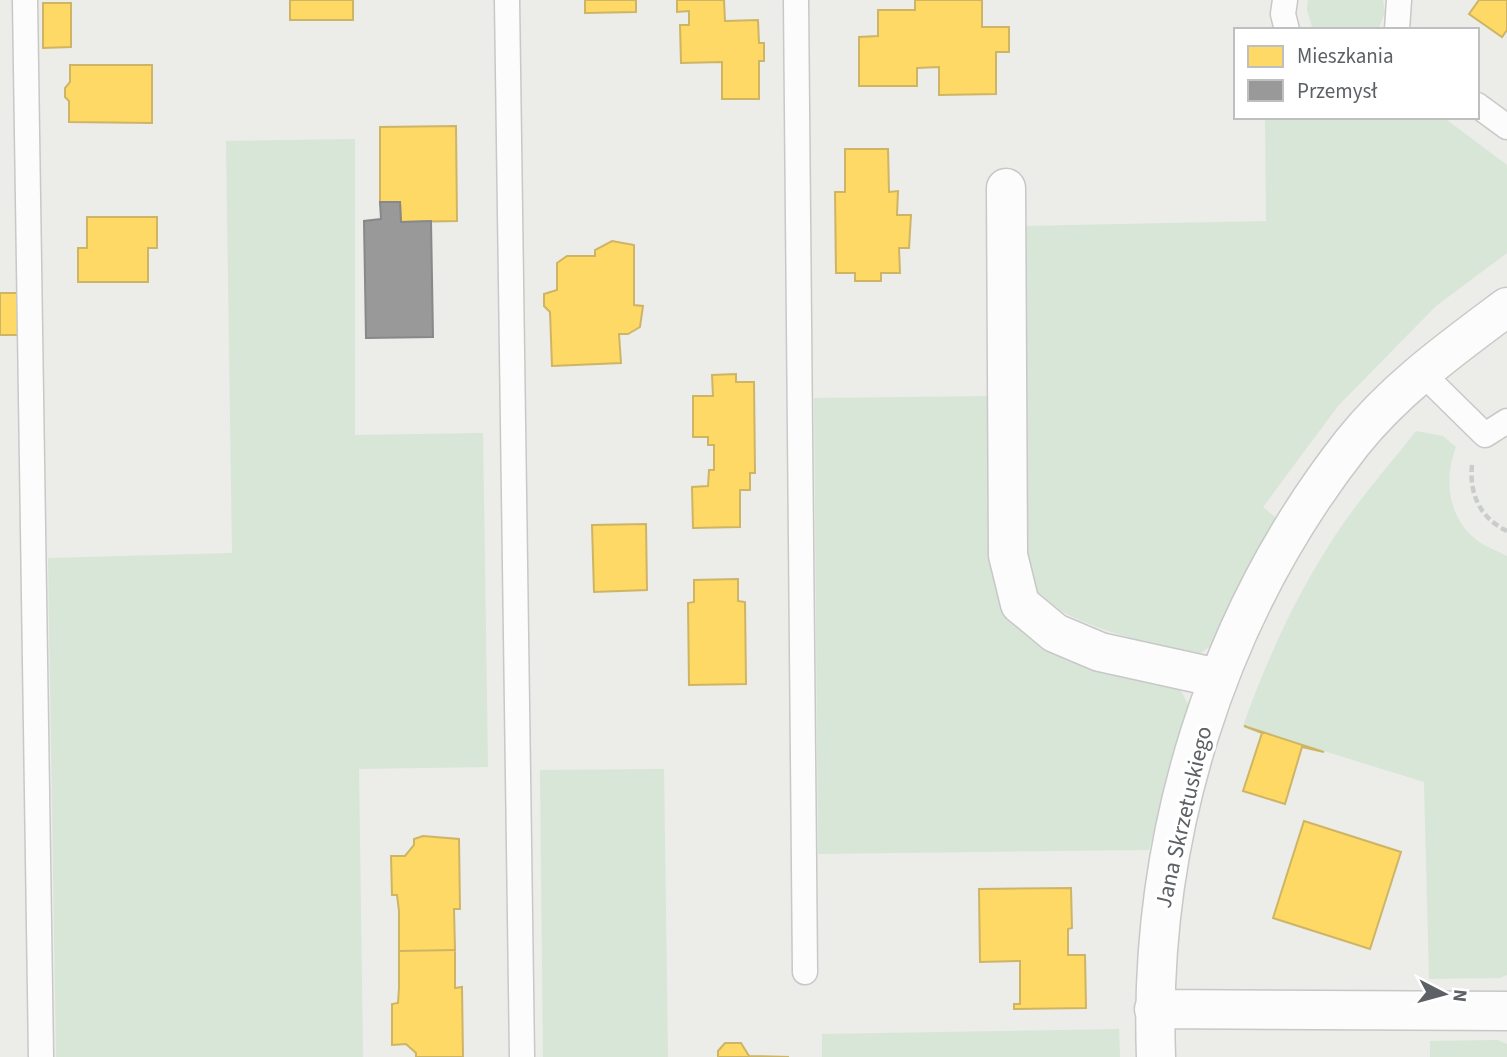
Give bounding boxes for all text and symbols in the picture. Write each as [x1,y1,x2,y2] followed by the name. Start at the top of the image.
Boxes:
[1234,28,1479,119] legend
[1297,41,1394,71] text: Mieszkania
[1297,76,1378,106] text: Przemysł
[1147,723,1220,911] street label: Jana Skrzetuskiego
[1409,959,1479,1029] north arrow
[1445,988,1474,1003] text: N

